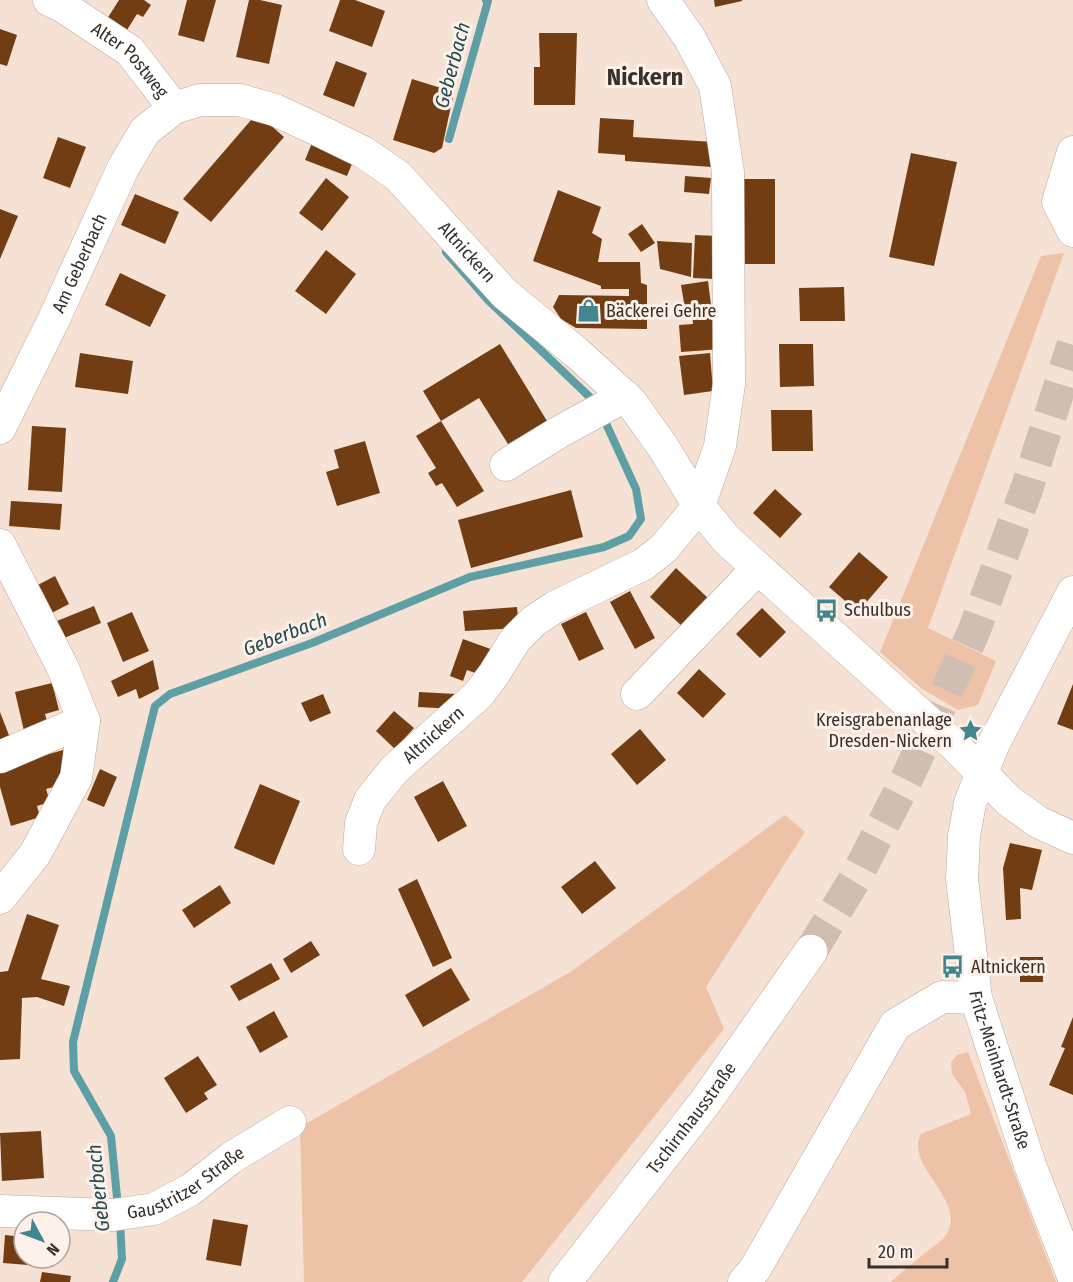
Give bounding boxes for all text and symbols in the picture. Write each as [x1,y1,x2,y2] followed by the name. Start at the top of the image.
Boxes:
[87,18,173,103] street label: Alter Postweg
[429,20,475,110] water label: Geberbach
[607,63,683,91] district label: Nickern
[47,210,112,316] street label: Am Geberbach
[434,217,500,287] street label: Altnickern
[575,298,601,324] shop icon: Bäckerei Gehre
[606,300,716,322] place label: Bäckerei Gehre
[813,597,839,623] bus stop icon: Schulbus
[844,599,911,621] place label: Schulbus
[240,607,330,661] water label: Geberbach
[398,702,469,768] street label: Altnickern
[816,709,952,752] place label: Kreisgrabenanlage Dresden-Nickern
[957,717,983,743] place icon: Kreisgrabenanlage Dresden-Nickern
[940,954,966,980] bus stop icon: Altnickern
[971,956,1046,978] place label: Altnickern
[964,989,1035,1152] street label: Fritz-Meinhardt-Straße
[642,1058,741,1179] street label: Tschirnhausstraße
[126,1142,248,1224] street label: Gaustritzer Straße
[81,1143,115,1233] water label: Geberbach
[12,1210,72,1270] north arrow
[869,1231,947,1269] scale bar
[43,1240,63,1259] text: N
[878,1241,913,1263] text: 20 m

